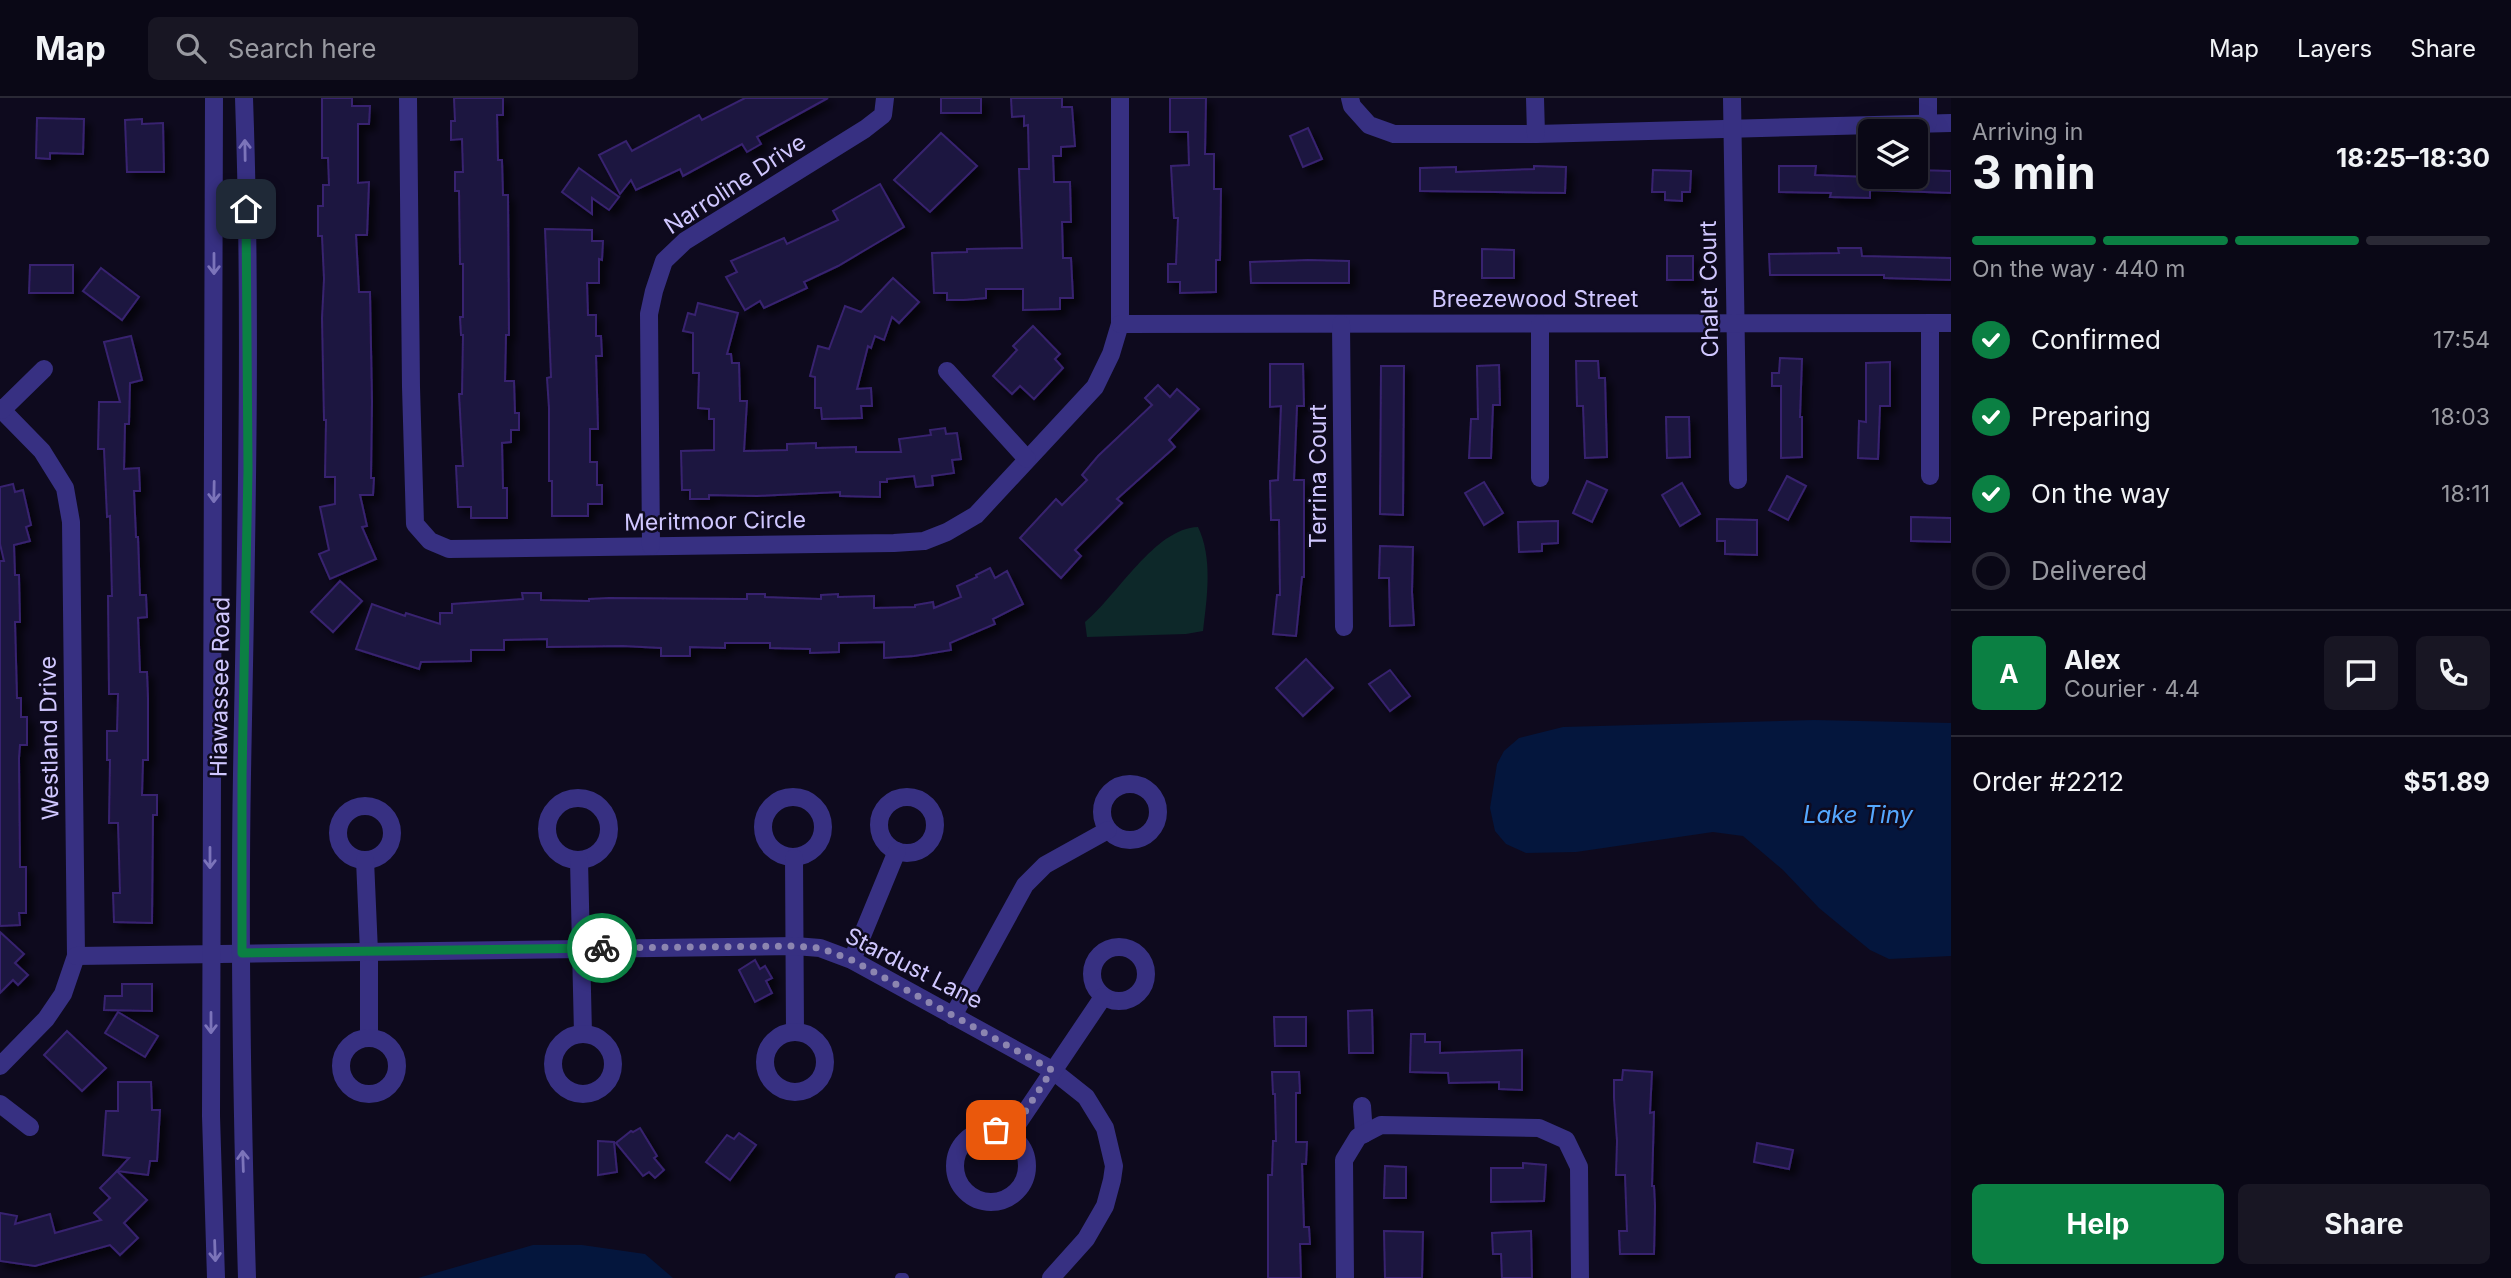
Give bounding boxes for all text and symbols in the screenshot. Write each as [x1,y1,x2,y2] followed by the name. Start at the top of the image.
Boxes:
[148,17,638,80] search box
[35,28,106,68] text: Map
[172,29,210,67] icon: search
[228,33,376,64] text: Search here
[2209,34,2259,63] text: Map
[2297,34,2372,63] text: Layers
[2410,34,2476,63] text: Share
[1972,118,2083,146] text: Arriving in
[1858,119,1928,189] map controls
[1858,119,1928,189] button: layers
[659,128,811,240] street label: Narroline Drive
[238,139,252,162] one-way arrow
[2336,142,2490,173] text: 18:25–18:30
[1972,144,2096,200] text: 3 min
[216,179,276,239] pin
[227,190,265,228] icon: home
[1694,220,1724,358] street label: Chalet Court
[207,252,221,275] one-way arrow
[1972,255,2185,283] text: On the way · 440 m
[1432,285,1639,313] street label: Breezewood Street
[1972,321,2010,359] icon: check
[2031,324,2161,355] text: Confirmed
[2433,326,2490,354] text: 17:54
[1972,398,2010,436] icon: check
[2031,401,2151,432] text: Preparing
[2431,403,2490,431] text: 18:03
[1304,404,1332,548] street label: Terrina Court
[1972,475,2010,513] icon: check
[2031,478,2170,509] text: On the way
[207,480,221,503] one-way arrow
[2441,480,2490,508] text: 18:11
[624,505,806,537] street label: Meritmoor Circle
[2031,555,2147,586] text: Delivered
[204,597,236,777] street label: Hiawassee Road
[2324,636,2398,710] button: chat
[2416,636,2490,710] button: phone
[2064,644,2121,675] text: Alex
[34,656,64,820] street label: Westland Drive
[1999,658,2019,689] text: A
[2064,675,2200,703] text: Courier · 4.4
[1972,766,2124,797] text: Order #2212
[2403,766,2490,797] text: $51.89
[1803,800,1914,829] water label: Lake Tiny
[203,846,217,869] one-way arrow
[567,913,637,983] courier
[841,921,987,1015] street label: Stardust Lane
[583,929,621,967] icon: bike
[204,1011,218,1034] one-way arrow
[966,1100,1026,1160] pin
[977,1111,1015,1149] icon: bag
[237,1150,250,1173] one-way arrow
[1972,1184,2224,1264] button: Help
[2238,1184,2490,1264] button: Share
[209,1239,222,1262] one-way arrow

